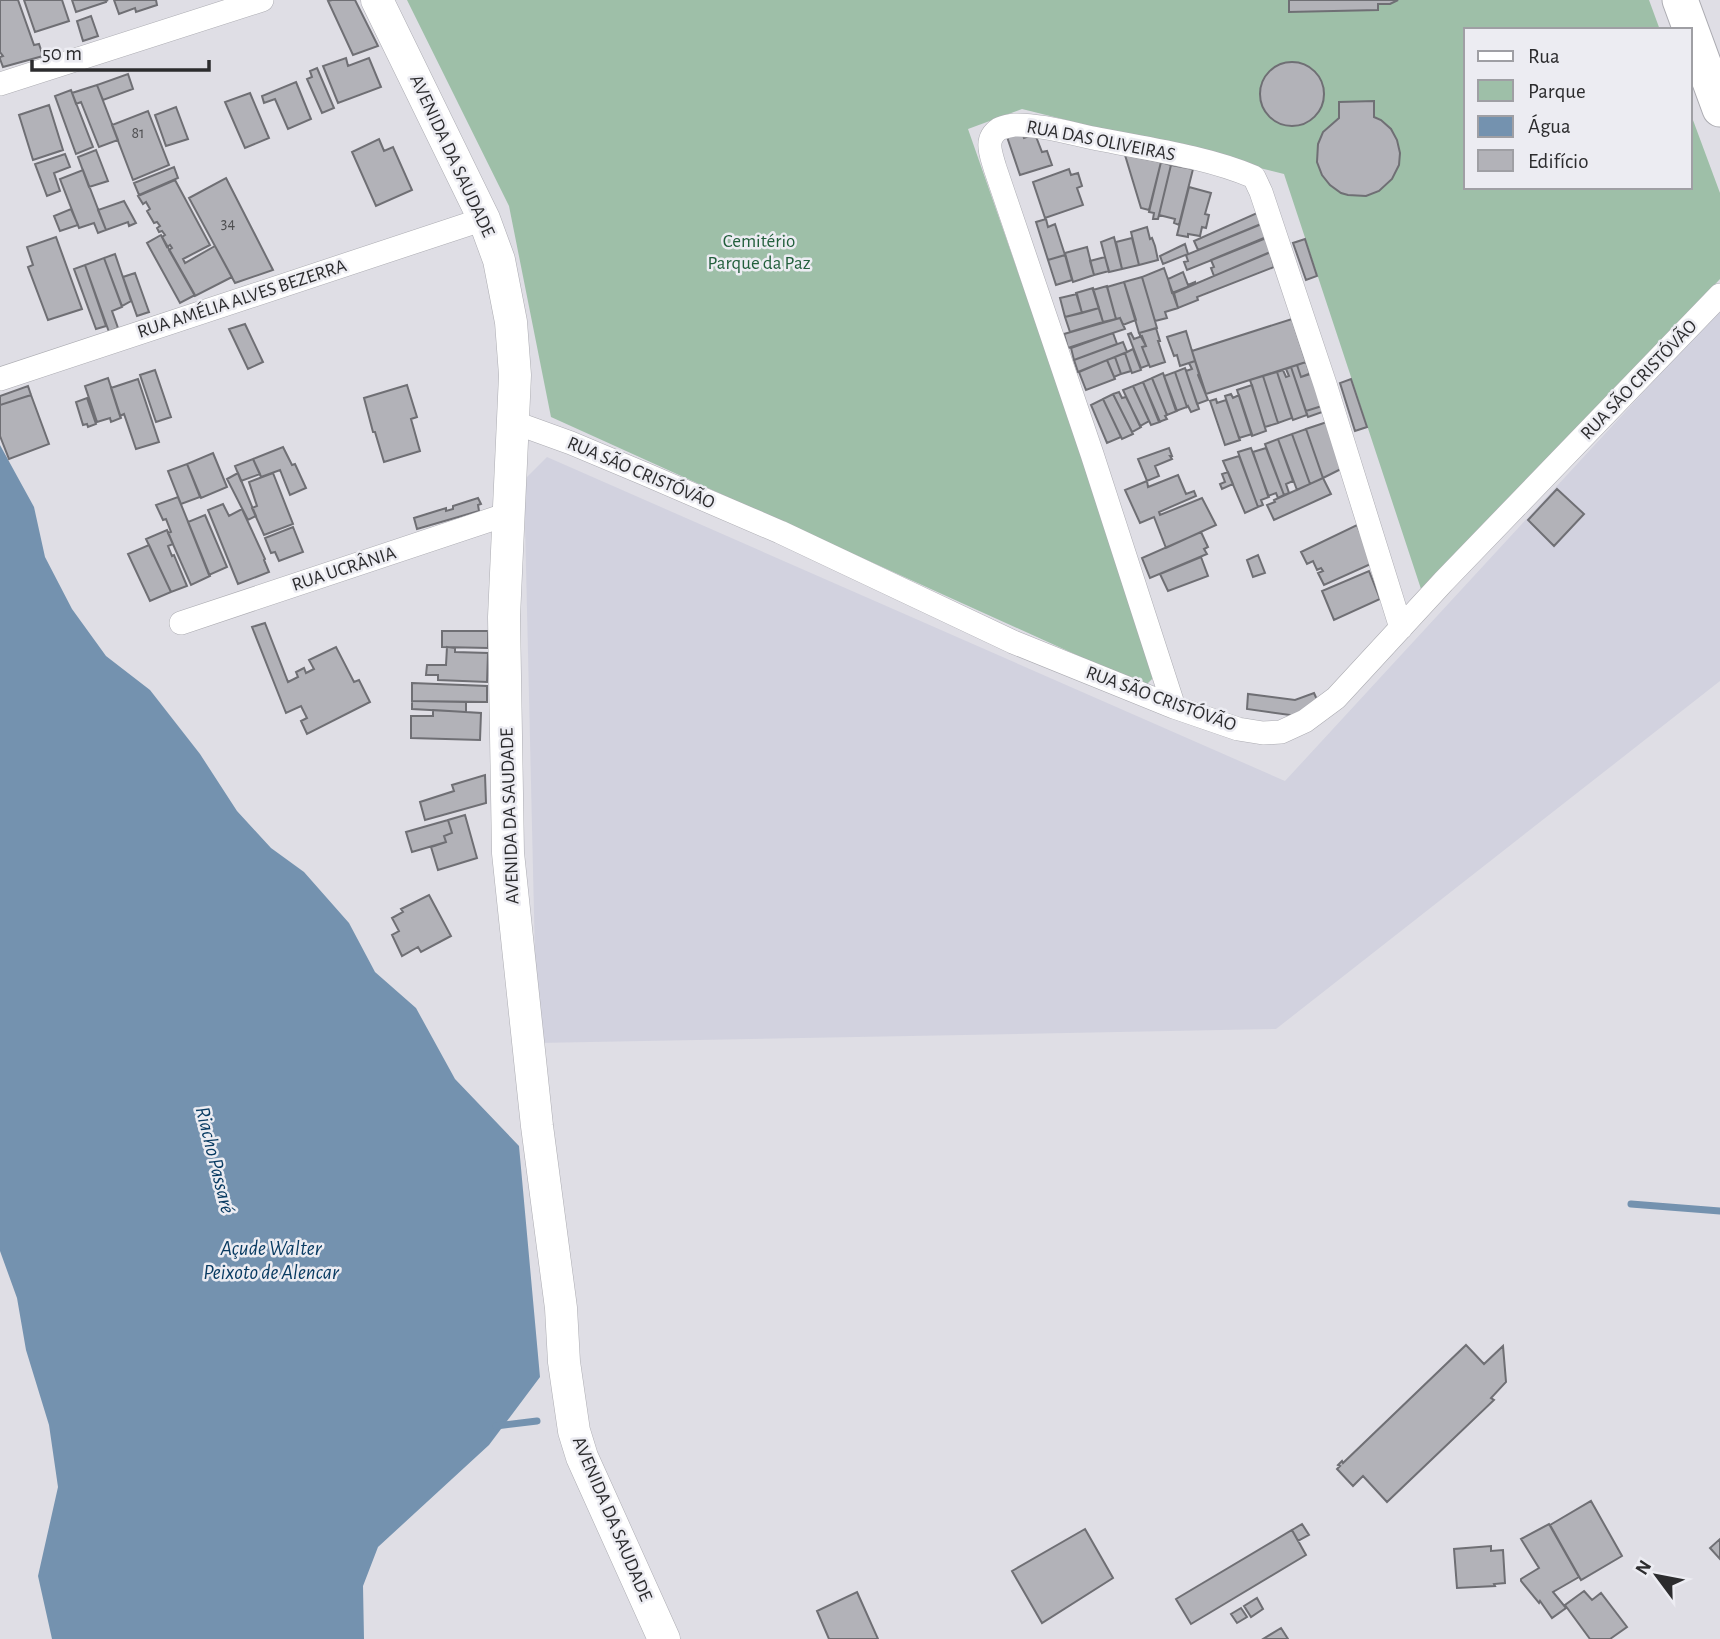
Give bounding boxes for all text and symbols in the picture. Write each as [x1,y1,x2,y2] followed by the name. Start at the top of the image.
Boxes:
[32,28,208,72] scale bar
[1464,28,1692,189] legend
[42,43,82,64] text: 50 m
[1528,46,1560,67] text: Rua
[406,72,498,240] street label: AVENIDA DA SAUDADE
[1528,81,1586,102] text: Parque
[1528,114,1571,137] text: Água
[1025,117,1177,165] street label: RUA DAS OLIVEIRAS
[131,125,145,141] house number: 81
[1528,151,1588,172] text: Edifício
[221,215,235,231] house number: 34
[707,232,811,273] park label: Cemitério Parque da Paz
[134,254,349,342] street label: RUA AMÉLIA ALVES BEZERRA
[1576,315,1701,444] street label: RUA SÃO CRISTÓVÃO
[564,431,718,513] street label: RUA SÃO CRISTÓVÃO
[289,541,398,595] street label: RUA UCRÂNIA
[1083,661,1239,735] street label: RUA SÃO CRISTÓVÃO
[497,727,523,905] street label: AVENIDA DA SAUDADE
[192,1104,238,1216] water label: Riacho Passaré
[203,1238,340,1283] water label: Açude Walter Peixoto de Alencar
[569,1434,655,1604] street label: AVENIDA DA SAUDADE
[1622,1541,1692,1611] north arrow
[1632,1557,1655,1578] text: N

